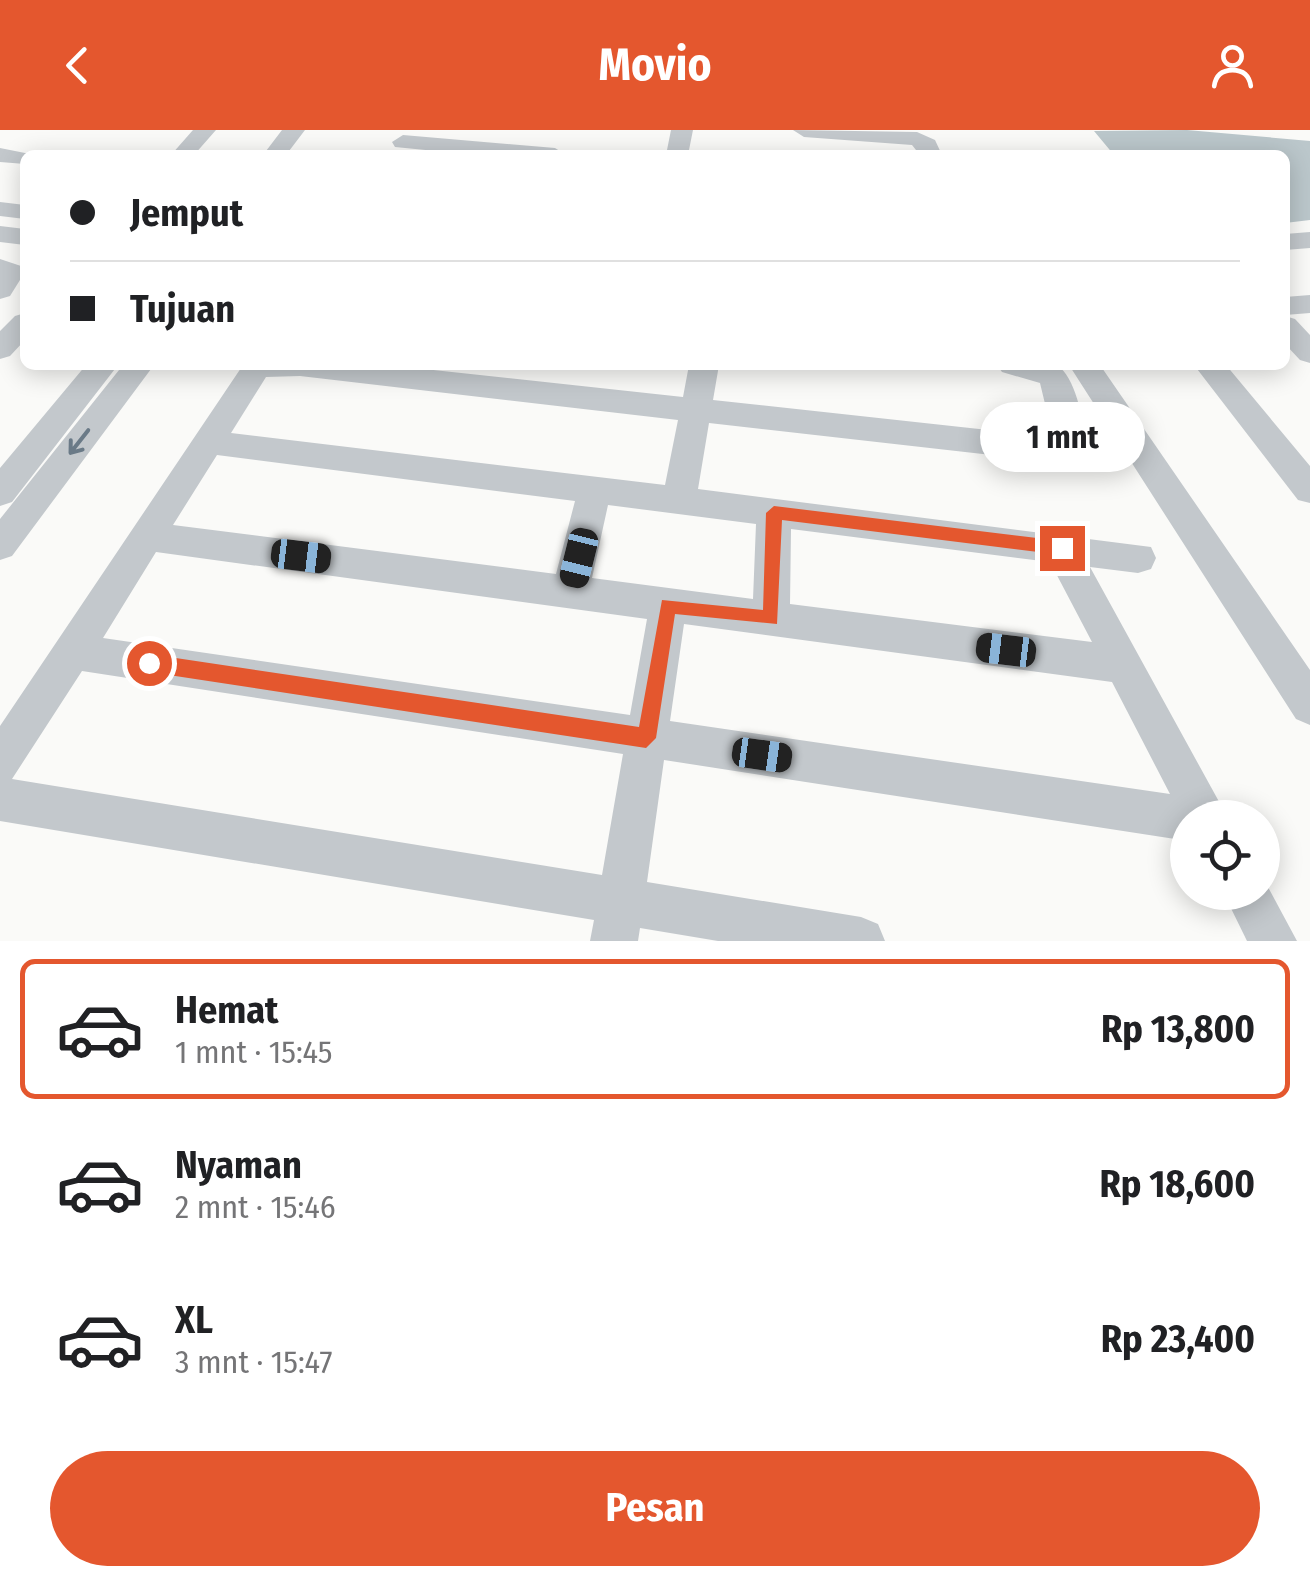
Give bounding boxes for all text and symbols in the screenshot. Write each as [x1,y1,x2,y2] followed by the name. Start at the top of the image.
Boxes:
[50,38,105,93] icon: back
[599,38,711,92] text: Movio
[1205,38,1260,93] icon: person
[130,190,243,236] text: Jemput
[130,286,235,332] text: Tujuan
[980,403,1144,473] callout: 1 mnt
[1026,418,1099,456] text: 1 mnt
[69,428,90,455] one-way arrow
[557,525,601,591] car
[1040,526,1085,571] route end
[269,537,333,575] car
[974,631,1038,669] car
[127,641,172,686] route start
[730,736,794,774] car
[1170,800,1280,910] map controls
[1170,800,1280,910] button: locate
[55,984,145,1074] icon: car
[175,987,278,1033] text: Hemat
[1101,1006,1255,1052] text: Rp 13,800
[175,1033,332,1071] text: 1 mnt · 15:45
[55,1139,145,1229] icon: car
[175,1142,302,1188] text: Nyaman
[1099,1161,1255,1207] text: Rp 18,600
[175,1188,336,1226] text: 2 mnt · 15:46
[55,1294,145,1384] icon: car
[175,1297,213,1343] text: XL
[1101,1316,1255,1362] text: Rp 23,400
[175,1343,332,1381] text: 3 mnt · 15:47
[50,1451,1260,1566] button: Pesan

